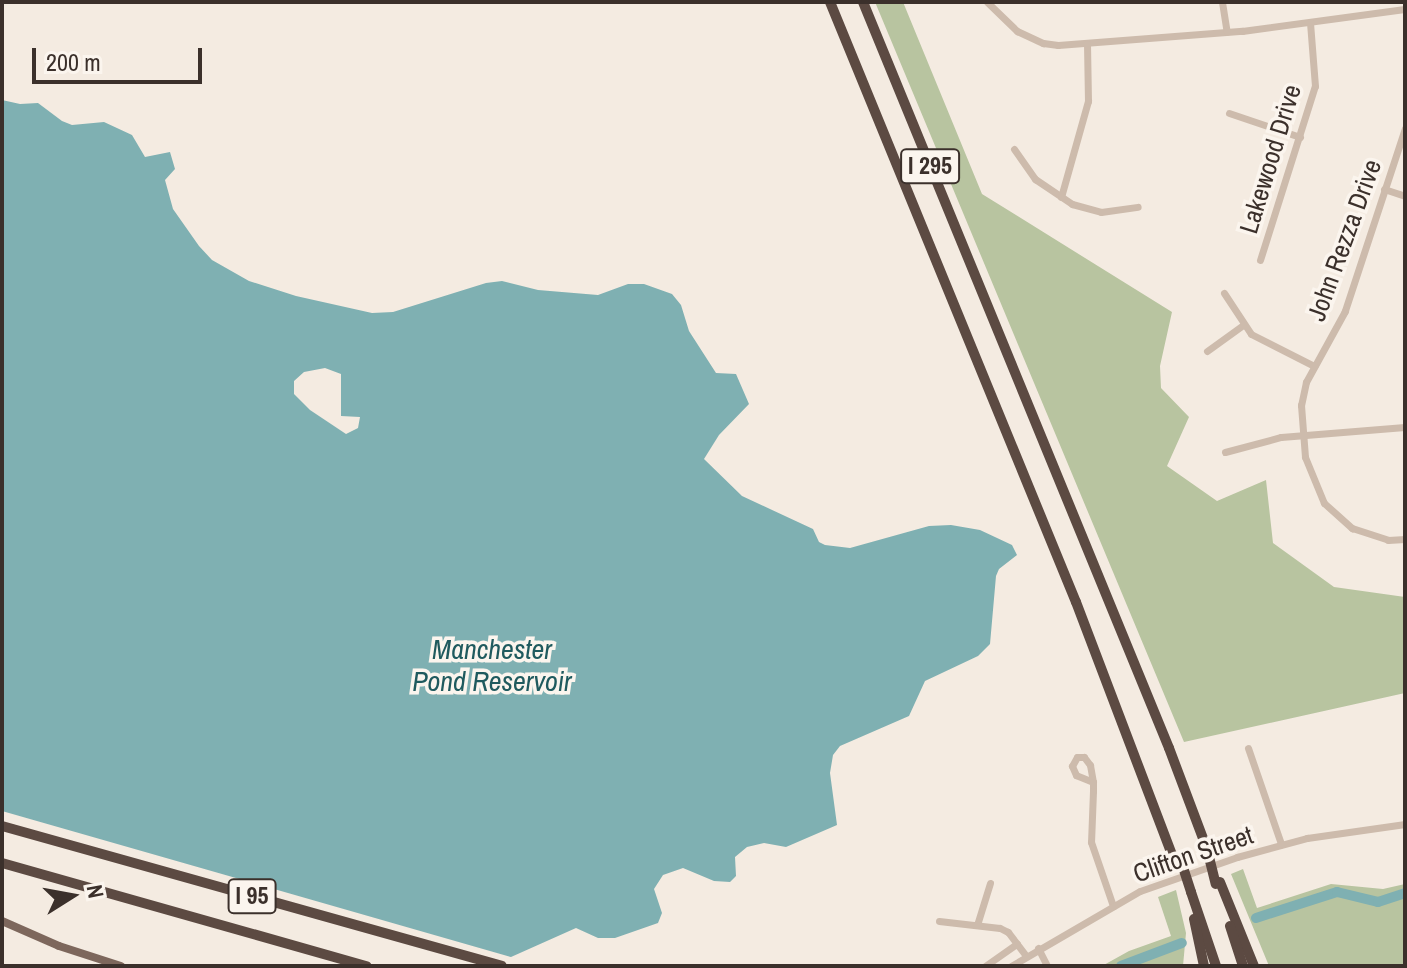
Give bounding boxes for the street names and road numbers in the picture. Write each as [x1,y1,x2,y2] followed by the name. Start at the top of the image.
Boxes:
[1233,81,1307,237] street label: Lakewood Drive
[900,146,960,186] road number: I 295
[1300,155,1388,325] street label: John Rezza Drive
[1129,819,1257,889] street label: Clifton Street
[226,876,278,916] road number: I 95

